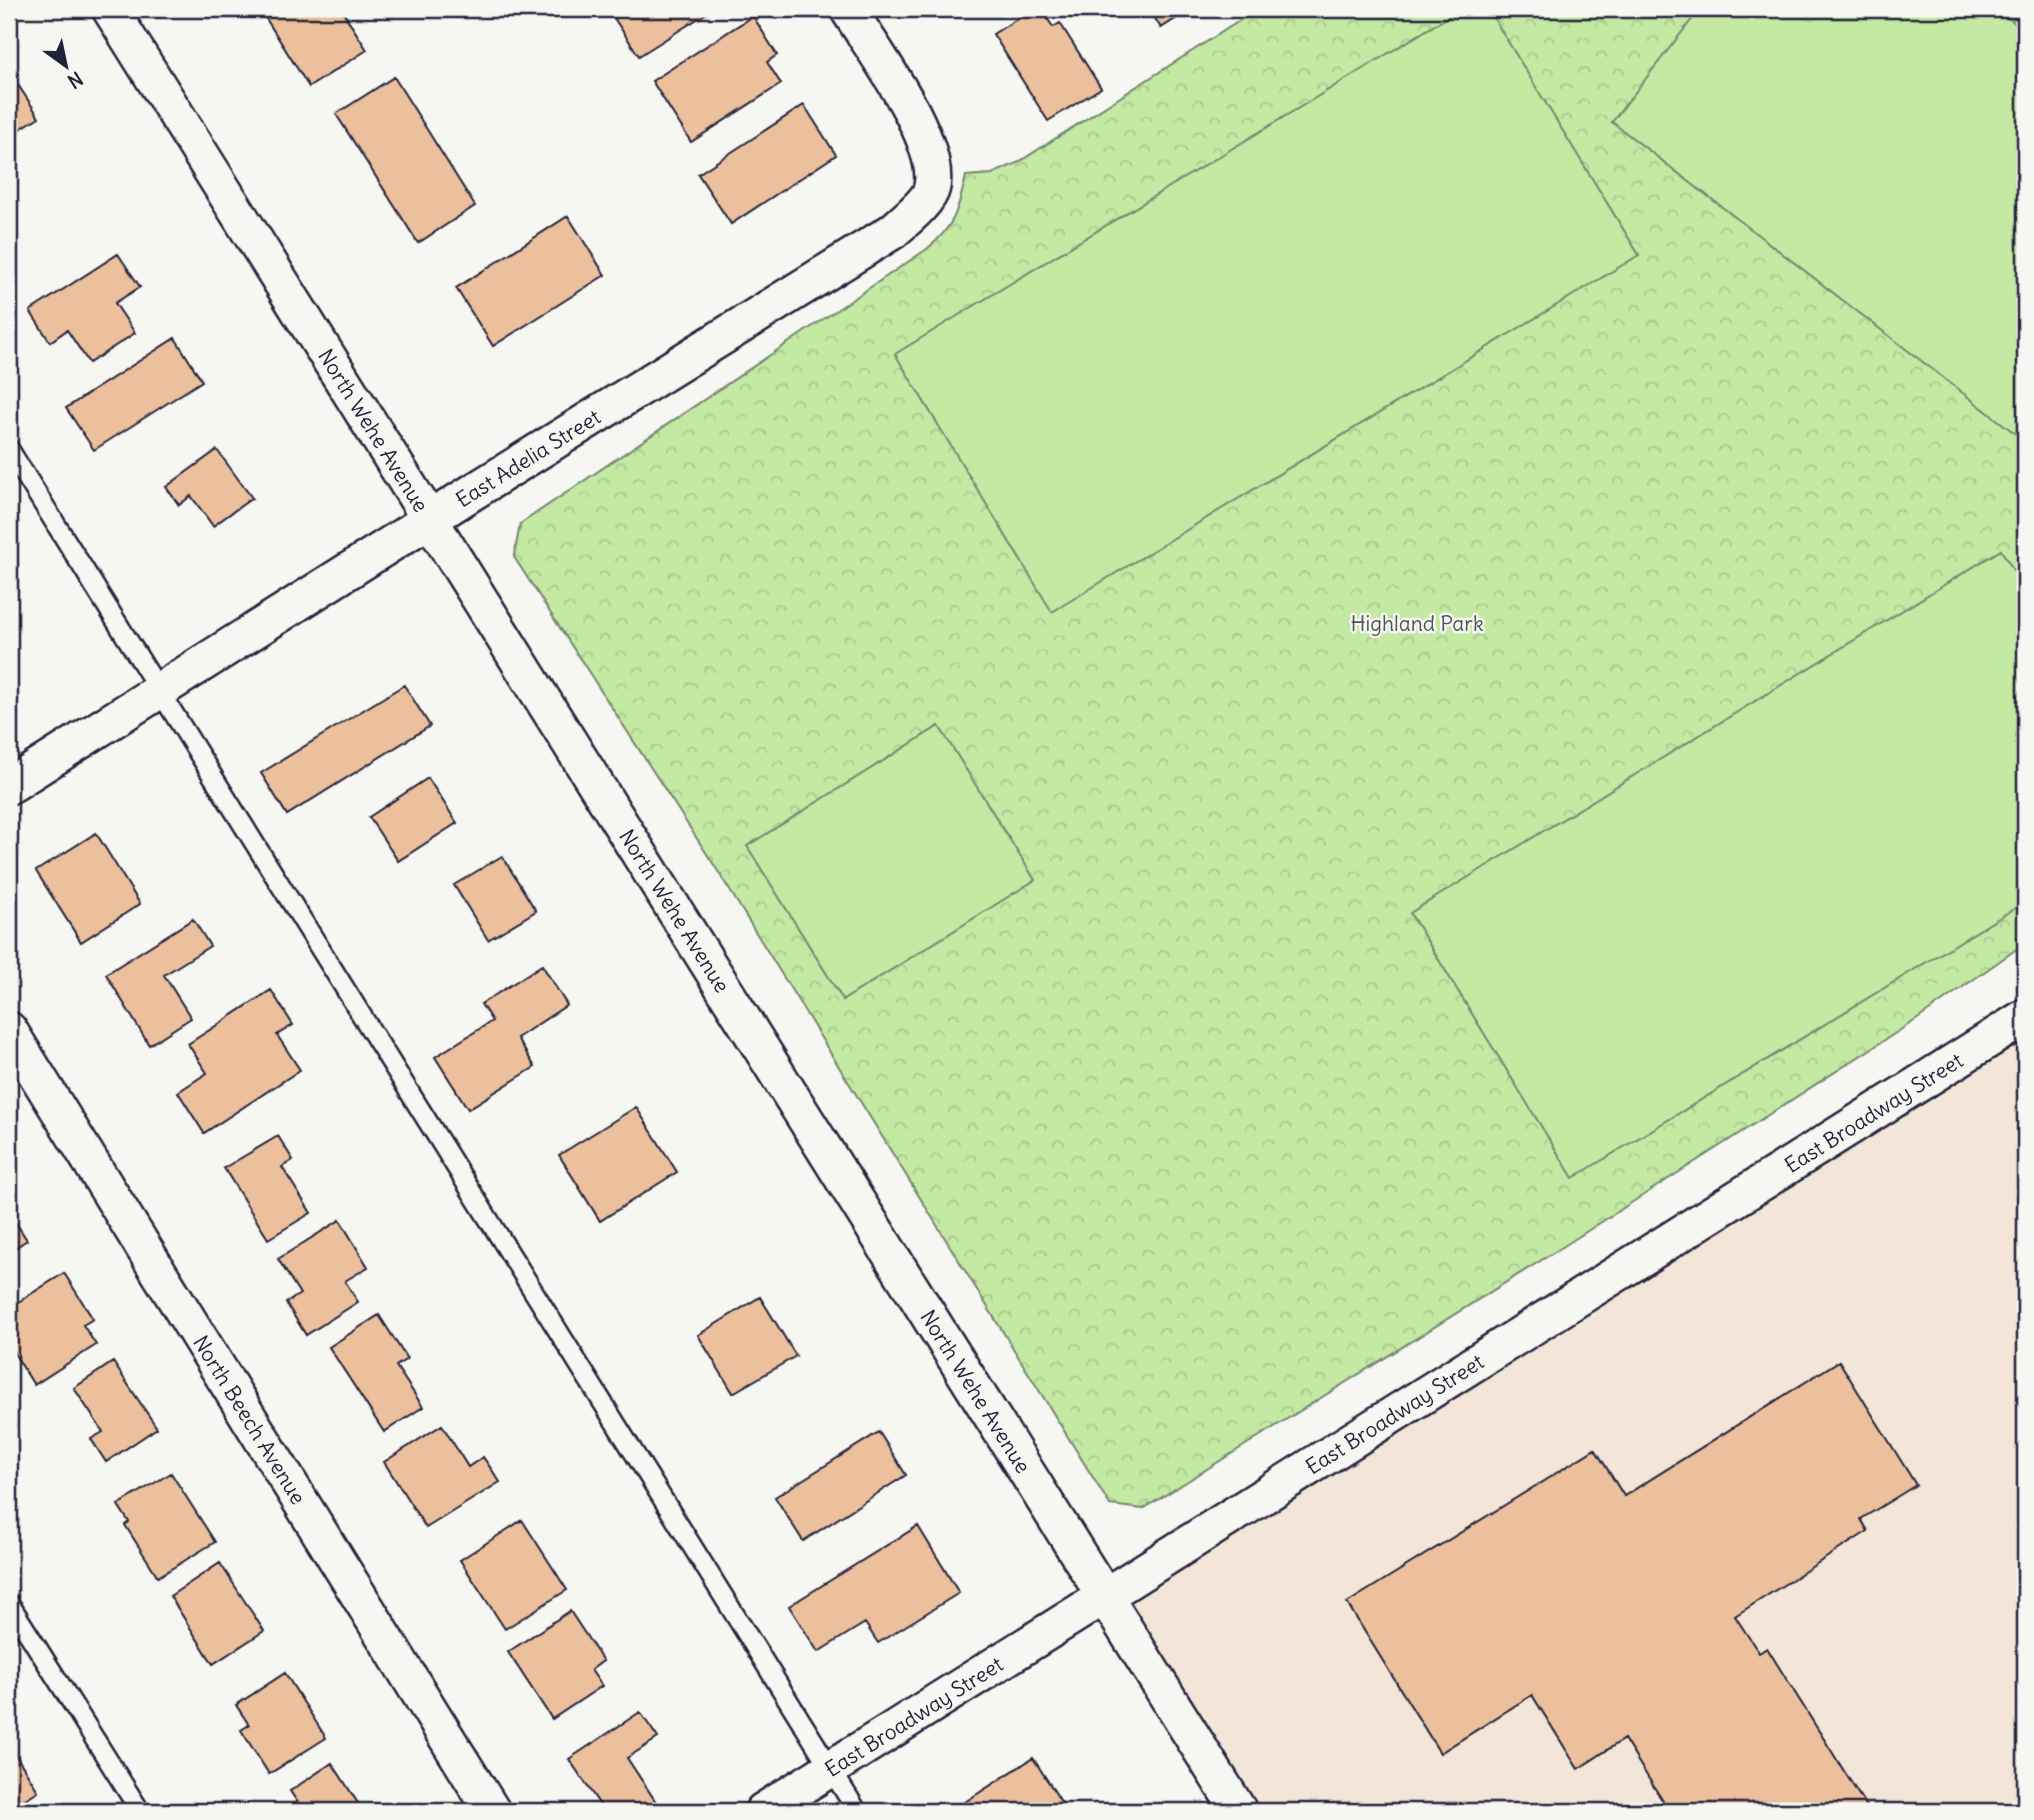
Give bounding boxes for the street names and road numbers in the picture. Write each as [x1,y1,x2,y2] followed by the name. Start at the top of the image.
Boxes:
[313,344,435,517] street label: North Wehe Avenue
[451,403,605,513] street label: East Adelia Street
[614,824,736,997] street label: North Wehe Avenue
[1779,1046,1968,1178] street label: East Broadway Street
[915,1305,1037,1478] street label: North Wehe Avenue
[187,1330,312,1509] street label: North Beech Avenue
[1300,1348,1489,1480] street label: East Broadway Street
[820,1650,1008,1782] street label: East Broadway Street

